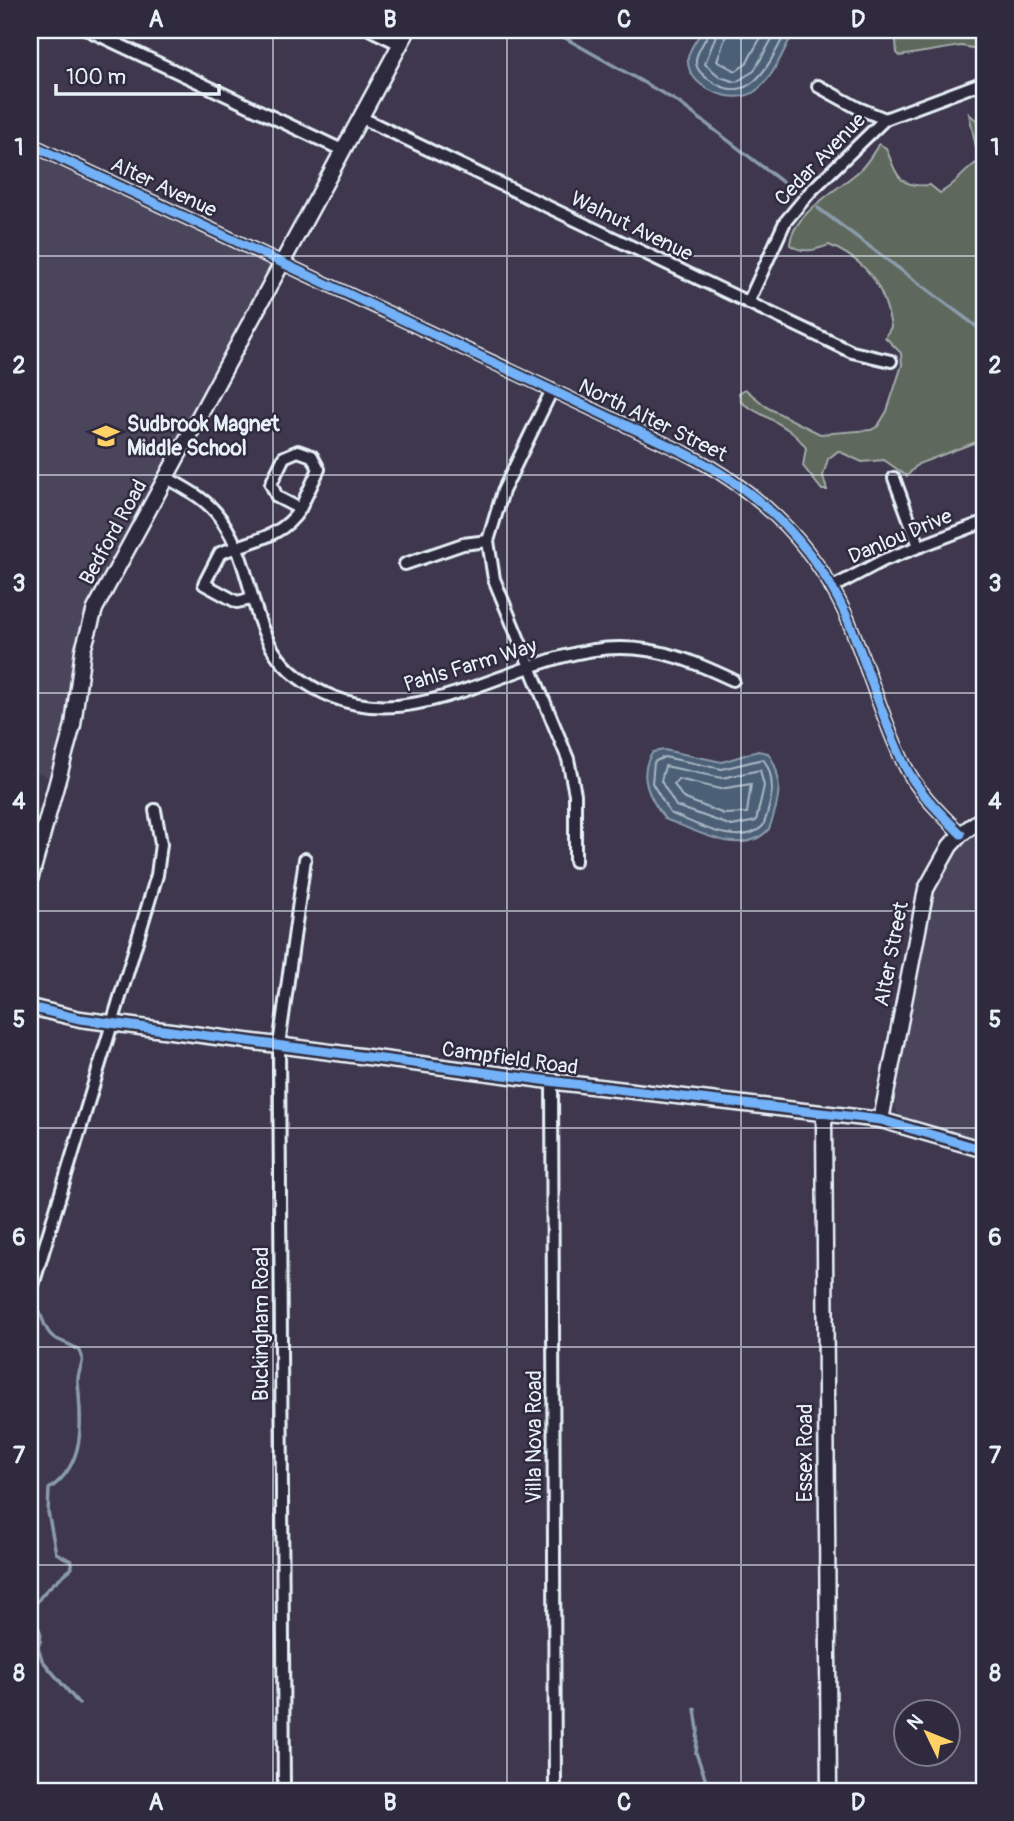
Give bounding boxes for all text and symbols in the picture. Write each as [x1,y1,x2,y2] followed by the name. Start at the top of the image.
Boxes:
[149,5,164,34] text: A
[383,5,397,34] text: B
[617,5,631,34] text: C
[851,5,865,34] text: D
[56,52,219,96] scale bar
[66,64,126,91] text: 100 m
[769,106,872,212] street label: Cedar Avenue
[15,133,24,162] text: 1
[991,133,1000,162] text: 1
[106,151,222,224] street label: Alter Avenue
[566,185,698,268] street label: Walnut Avenue
[13,351,26,380] text: 2
[989,351,1002,380] text: 2
[574,373,732,468] street label: North Alter Street
[127,411,280,462] place label: Sudbrook Magnet Middle School
[91,421,121,451] school or university icon: Sudbrook Magnet Middle School
[73,475,153,590] street label: Bedford Road
[844,502,957,570] street label: Danlou Drive
[13,569,25,598] text: 3
[989,569,1001,598] text: 3
[400,632,540,699] street label: Pahls Farm Way
[12,787,26,816] text: 4
[988,787,1002,816] text: 4
[868,899,915,1009] street label: Alter Street
[13,1005,25,1034] text: 5
[989,1005,1001,1034] text: 5
[440,1036,580,1081] street label: Campfield Road
[12,1223,26,1252] text: 6
[988,1223,1002,1252] text: 6
[248,1247,275,1401] street label: Buckingham Road
[521,1370,548,1504] street label: Villa Nova Road
[792,1404,819,1502] street label: Essex Road
[13,1441,26,1470] text: 7
[989,1441,1002,1470] text: 7
[13,1659,25,1688] text: 8
[989,1659,1001,1688] text: 8
[892,1699,962,1769] north arrow
[902,1709,929,1735] text: N
[149,1788,164,1817] text: A
[383,1788,397,1817] text: B
[617,1788,631,1817] text: C
[851,1788,865,1817] text: D

